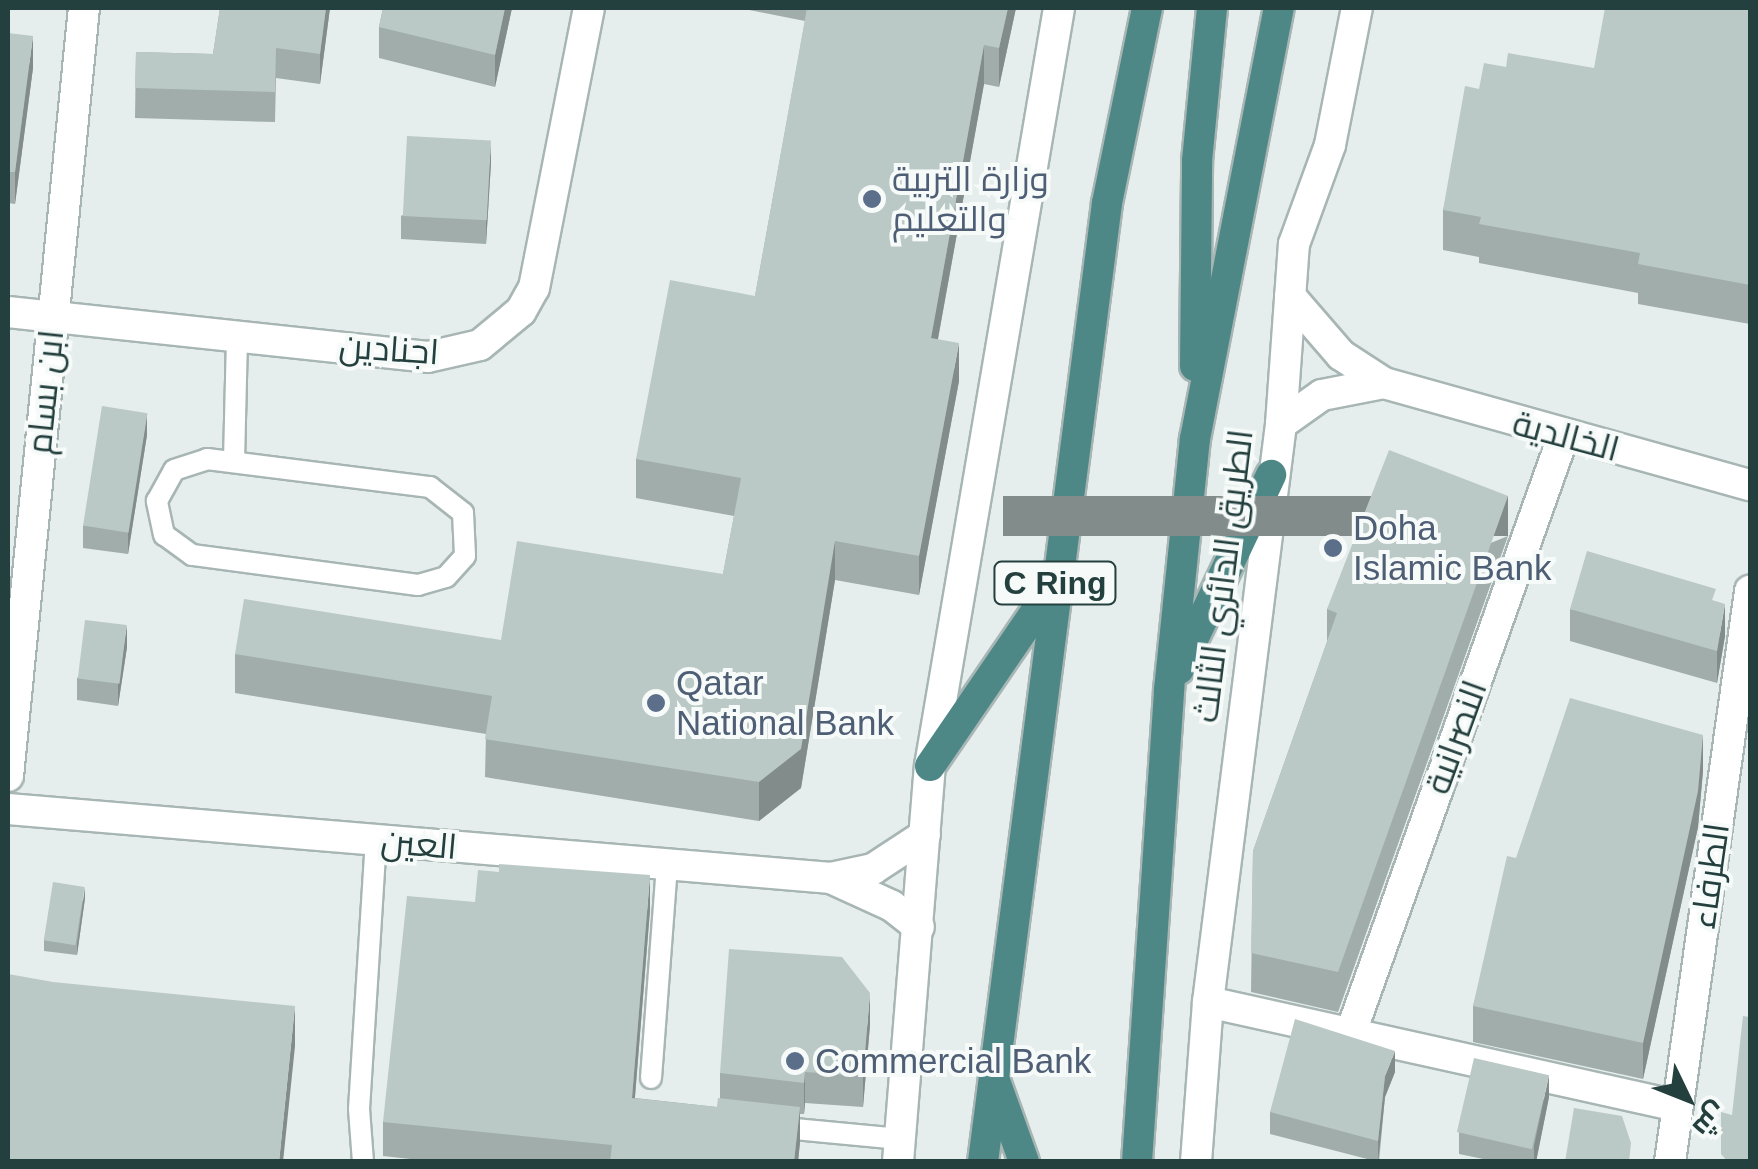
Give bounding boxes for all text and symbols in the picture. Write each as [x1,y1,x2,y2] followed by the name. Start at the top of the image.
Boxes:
[892,158,1049,240] place label: وزارة التربية والتعليم
[861,188,883,210] marker: وزارة التربية والتعليم
[338,325,440,373] street label: اجنادين
[18,328,72,456] street label: ابن بسام
[1508,402,1624,470] street label: الخالدية
[1184,427,1262,725] street label: الطريق الدائري الثالث
[1353,507,1551,589] place label: Doha Islamic Bank
[1322,537,1344,559] marker: Doha Islamic Bank
[992,556,1118,610] road number: C Ring
[676,662,894,744] place label: Qatar National Bank
[1416,674,1496,800] street label: النصرانية
[645,692,667,714] marker: Qatar National Bank
[379,820,459,868] street label: العين
[1682,820,1738,932] street label: الطرفاء
[815,1040,1091,1082] place label: Commercial Bank
[1638,1049,1738,1149] north arrow
[784,1050,806,1072] marker: Commercial Bank
[1687,1096,1734,1144] text: ش

